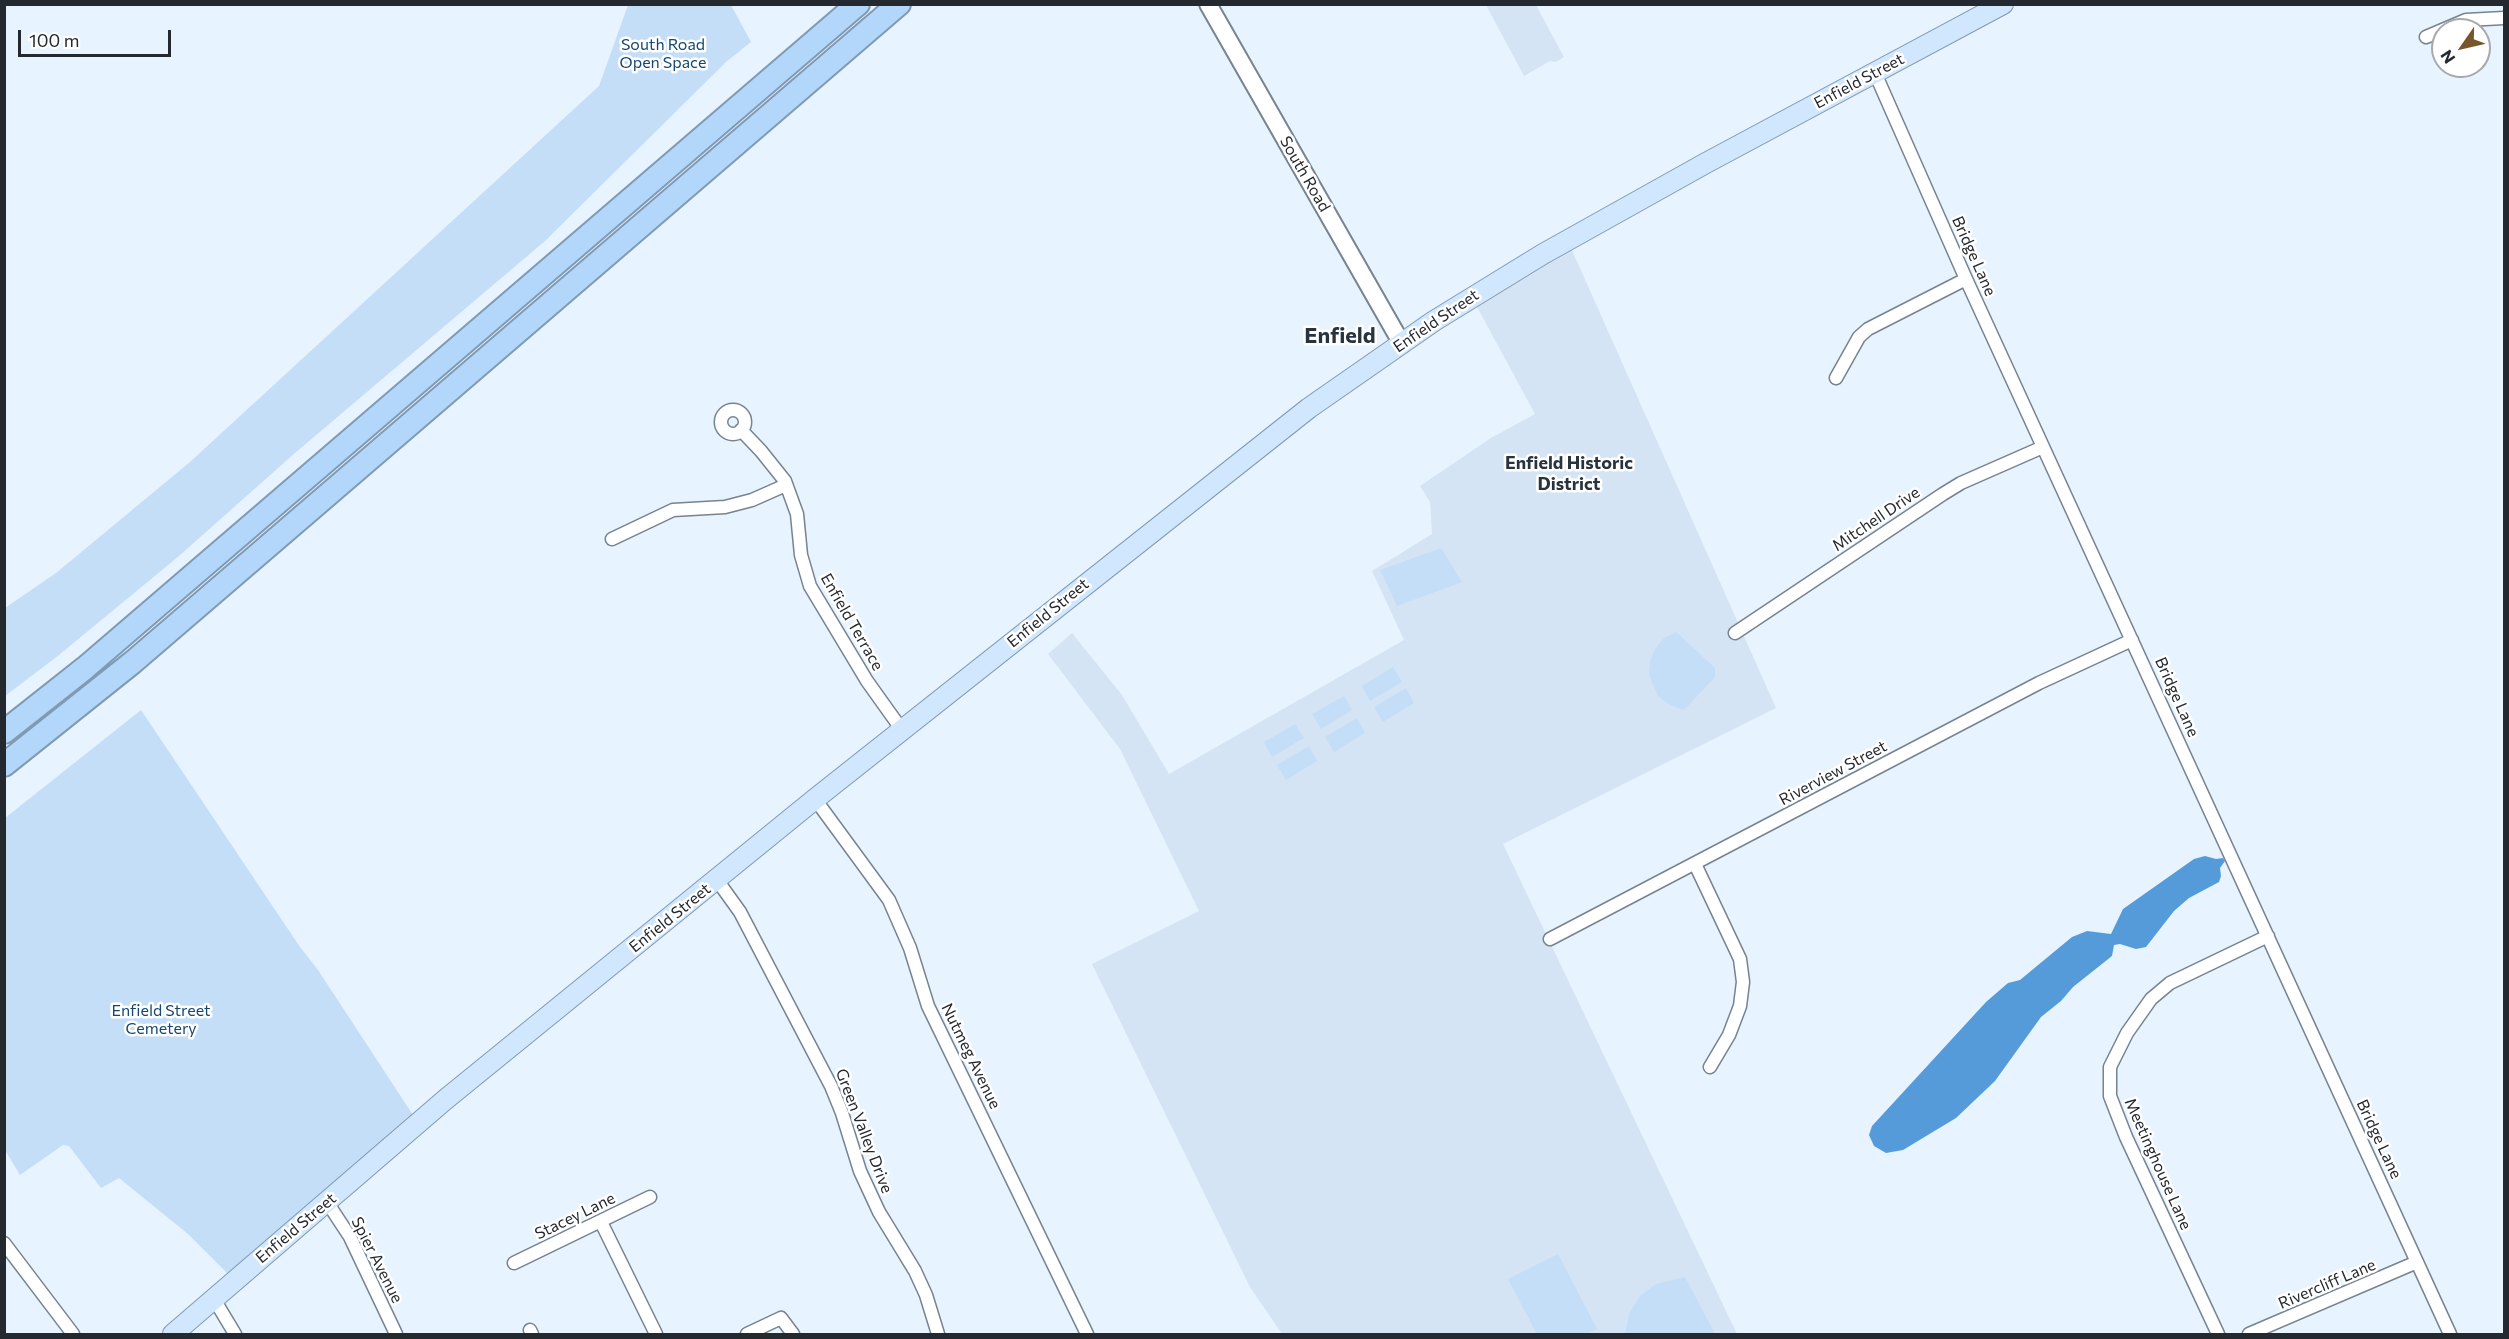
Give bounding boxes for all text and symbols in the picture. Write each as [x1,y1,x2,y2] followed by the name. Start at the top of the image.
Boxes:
[21,18,174,56] scale bar
[2431,18,2491,78] north arrow
[29,29,79,51] text: 100 m
[620,35,706,73] park label: South Road Open Space
[2436,47,2459,68] text: N
[1811,49,1907,113] street label: Enfield Street
[1276,133,1334,215] street label: South Road
[1948,213,2000,299] street label: Bridge Lane
[1390,285,1482,357] street label: Enfield Street
[1304,323,1376,349] district label: Enfield
[1505,452,1633,494] district label: Enfield Historic District
[1829,483,1923,555] street label: Mitchell Drive
[817,570,887,674] street label: Enfield Terrace
[1003,574,1093,652] street label: Enfield Street
[2151,654,2203,740] street label: Bridge Lane
[1776,737,1890,809] street label: Riverview Street
[625,879,715,957] street label: Enfield Street
[937,1000,1005,1112] street label: Nutmeg Avenue
[111,1001,211,1039] park label: Enfield Street Cemetery
[831,1066,897,1196] street label: Green Valley Drive
[2120,1095,2196,1233] street label: Meetinghouse Lane
[2352,1096,2406,1182] street label: Bridge Lane
[532,1188,618,1244] street label: Stacey Lane
[252,1189,340,1267] street label: Enfield Street
[347,1214,407,1306] street label: Spier Avenue
[2275,1255,2379,1313] street label: Rivercliff Lane

